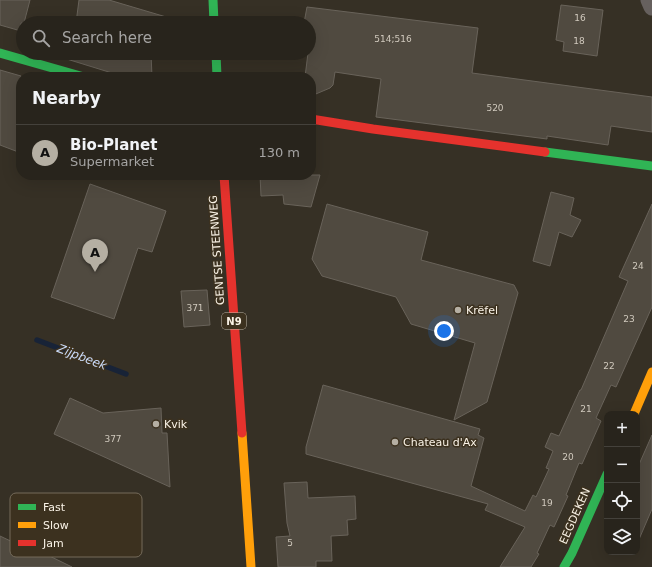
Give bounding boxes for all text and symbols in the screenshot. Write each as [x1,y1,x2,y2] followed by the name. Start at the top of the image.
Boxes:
[574,13,586,23] house number: 16
[16,16,316,60] search box
[30,27,52,49] icon: search
[62,29,152,47] text: Search here
[374,34,412,44] house number: 514;516
[573,36,585,46] house number: 18
[32,88,101,108] text: Nearby
[486,103,504,113] house number: 520
[70,136,157,154] text: Bio-Planet
[40,145,50,160] text: A
[258,145,300,160] text: 130 m
[70,154,154,169] text: Supermarket
[207,195,227,305] street label: GENTSE STEENWEG
[82,239,108,272] pin: A
[632,261,644,271] house number: 24
[186,303,204,313] house number: 371
[466,304,498,317] place label: Krëfel
[453,305,463,315] marker: Krëfel
[222,313,246,329] road number: N9
[623,314,635,324] house number: 23
[434,321,454,341] your location
[54,341,110,373] water label: Zijpbeek
[603,361,615,371] house number: 22
[580,404,592,414] house number: 21
[604,411,640,555] map controls
[604,411,640,447] button: +
[164,418,188,431] place label: Kvik
[151,419,161,429] marker: Kvik
[104,434,122,444] house number: 377
[403,436,477,449] place label: Chateau d'Ax
[390,437,400,447] marker: Chateau d'Ax
[604,447,640,483] button: −
[562,452,574,462] house number: 20
[604,483,640,519] button: locate
[557,486,593,546] street label: EEGDEKEN
[10,493,142,557] legend
[541,498,553,508] house number: 19
[43,501,66,514] text: Fast
[43,519,69,532] text: Slow
[604,519,640,555] button: layers
[42,537,64,550] text: Jam
[287,538,293,548] house number: 5

